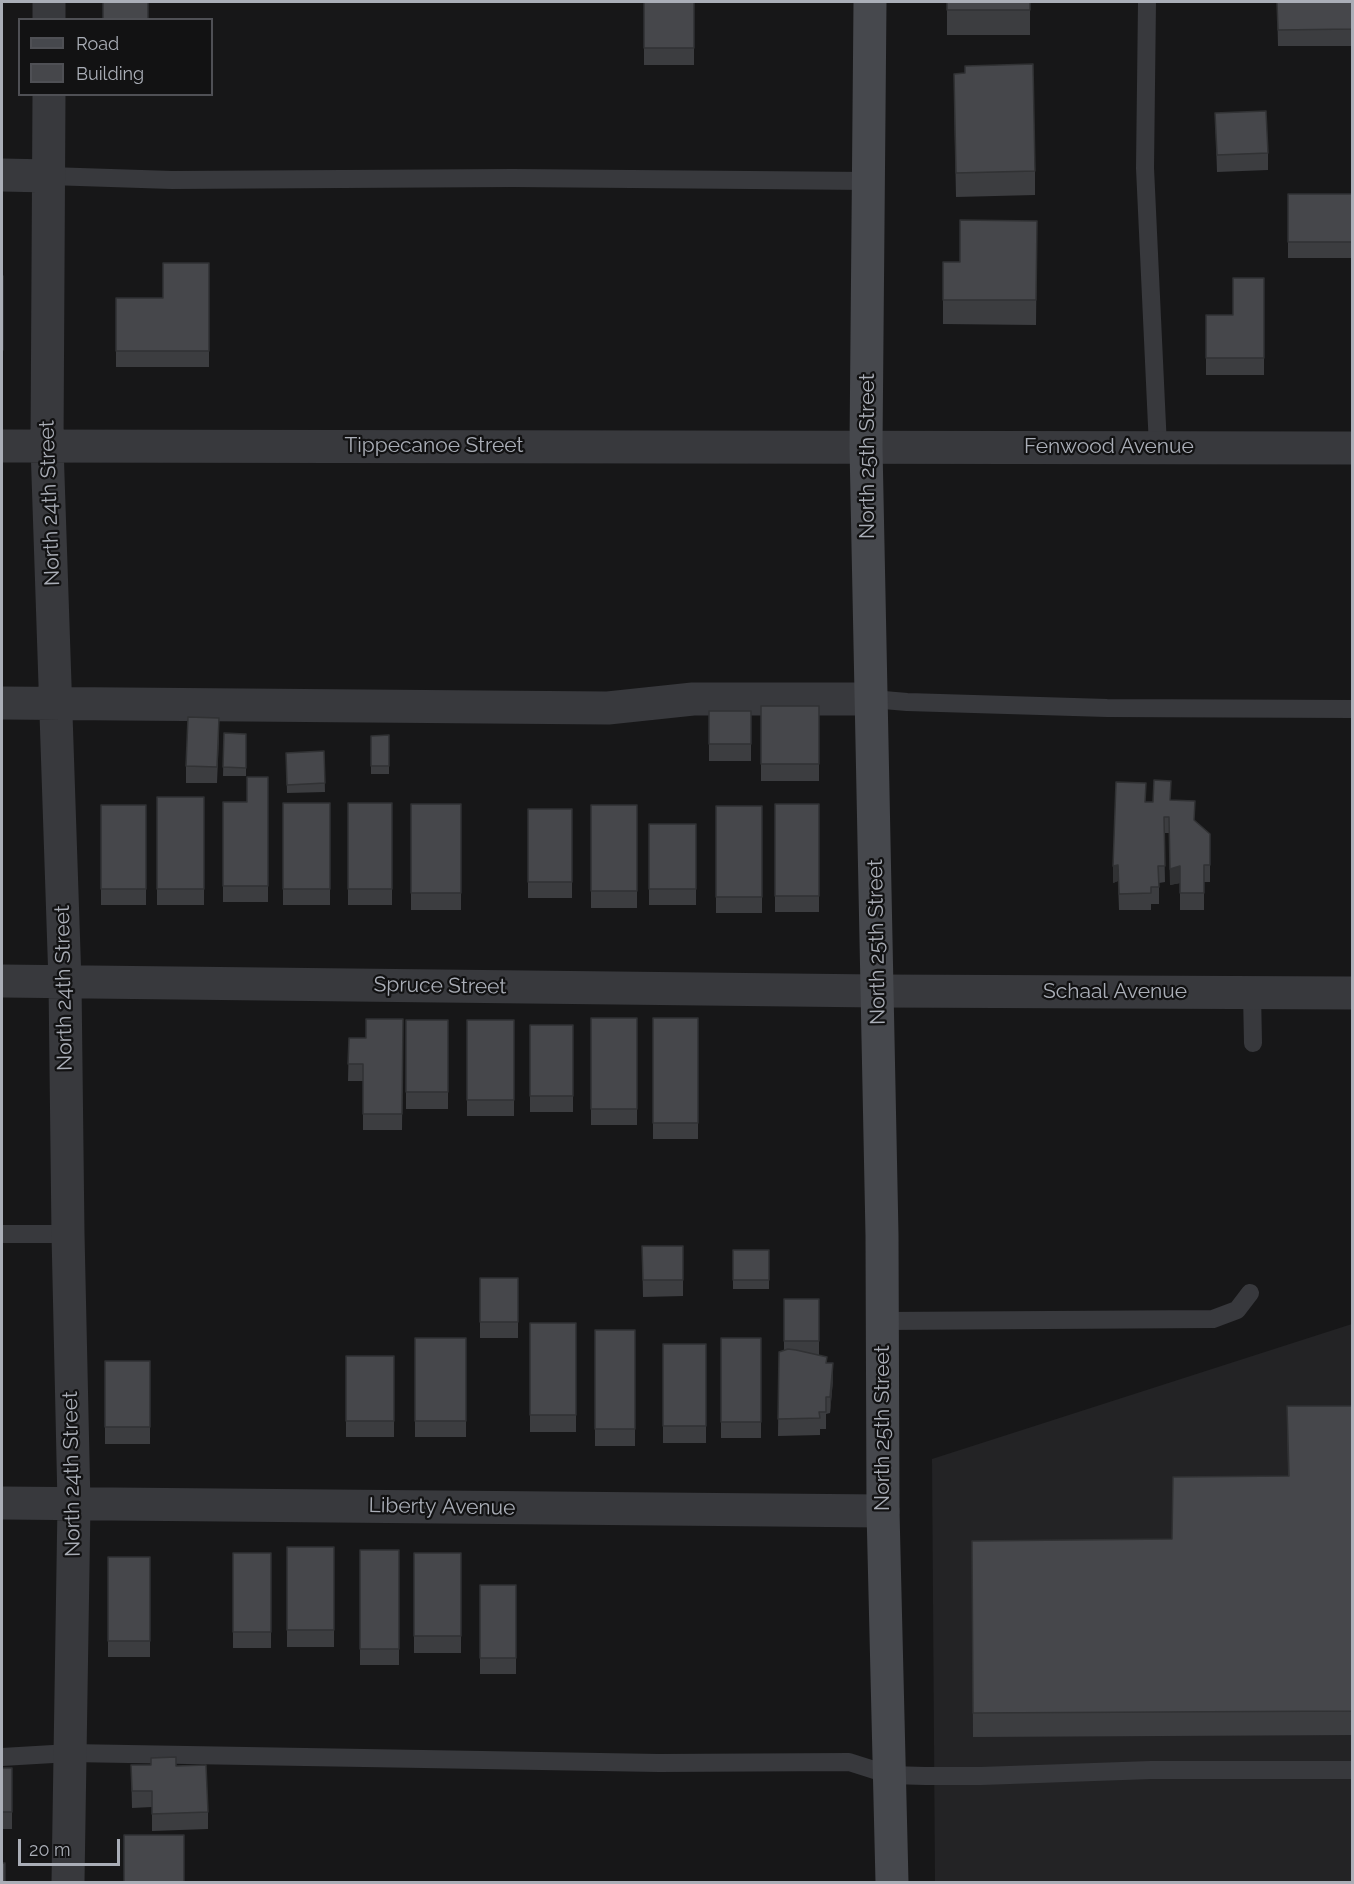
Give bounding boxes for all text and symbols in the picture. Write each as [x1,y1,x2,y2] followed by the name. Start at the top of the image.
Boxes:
[18,18,213,96] legend
[76,33,119,54] text: Road
[76,63,144,84] text: Building
[855,373,881,539] street label: North 25th Street
[35,420,65,586] street label: North 24th Street
[344,433,524,459] street label: Tippecanoe Street
[1024,434,1194,460] street label: Fenwood Avenue
[863,859,891,1025] street label: North 25th Street
[50,905,78,1071] street label: North 24th Street
[373,972,507,1000] street label: Spruce Street
[1043,979,1187,1005] street label: Schaal Avenue
[870,1345,896,1511] street label: North 25th Street
[58,1391,86,1557] street label: North 24th Street
[368,1493,516,1521] street label: Liberty Avenue
[21,1827,123,1865] scale bar
[29,1839,71,1860] text: 20 m

